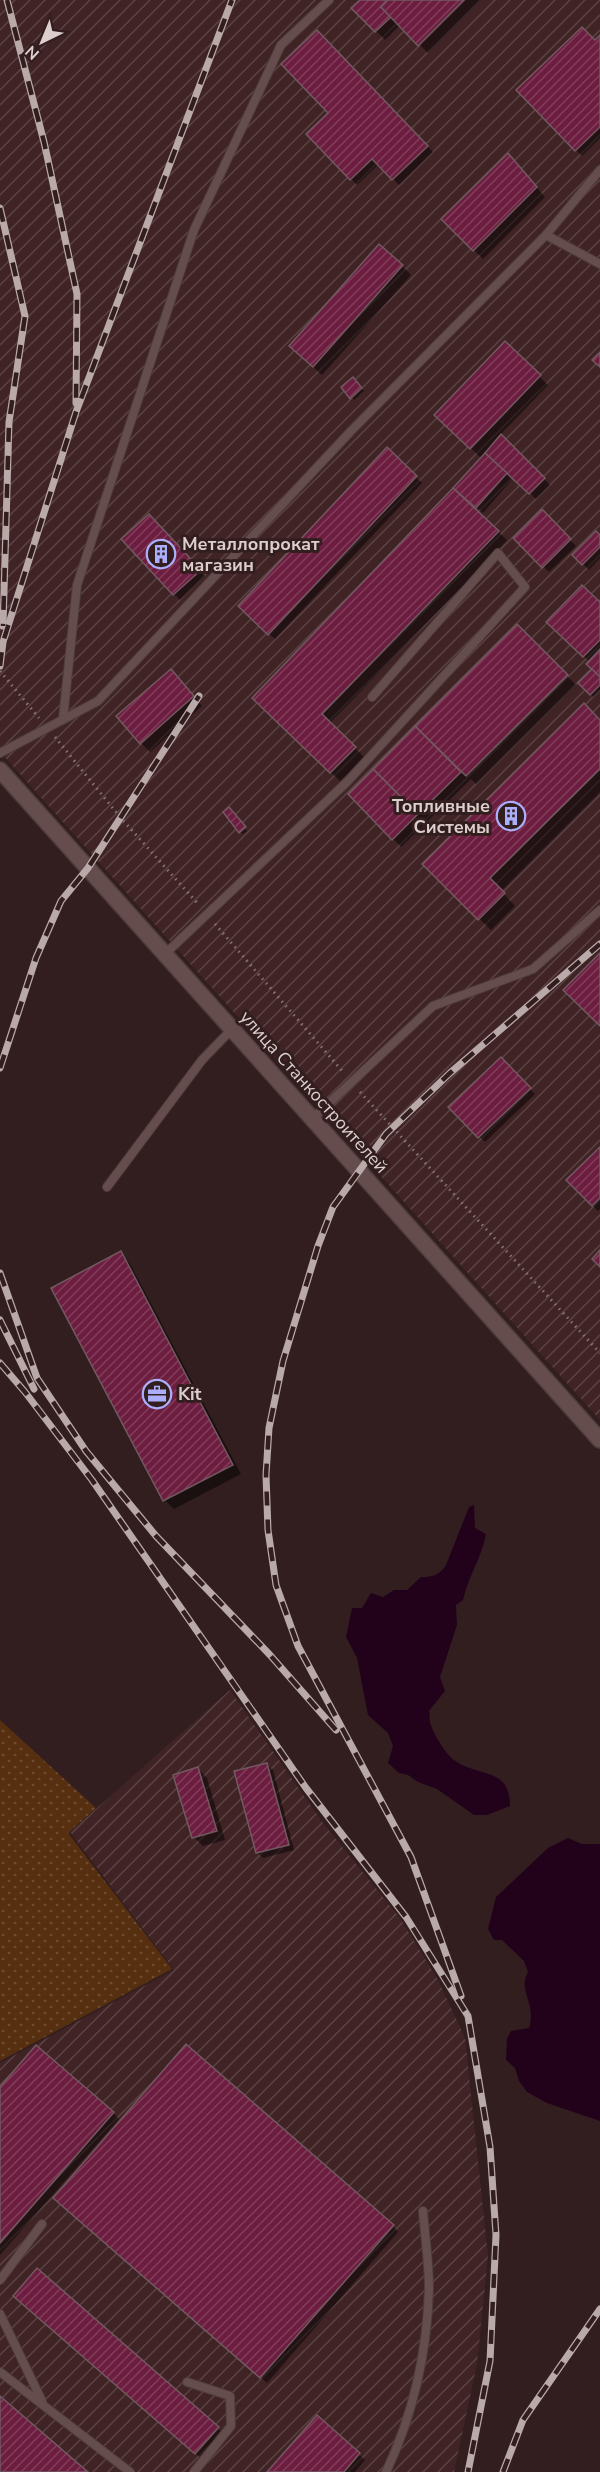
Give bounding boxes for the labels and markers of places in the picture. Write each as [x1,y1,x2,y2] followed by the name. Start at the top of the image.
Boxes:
[182,532,320,577] place label: Металлопрокат магазин
[145,538,177,570] building icon: Металлопрокат магазин
[392,794,490,839] place label: Топливные Системы
[495,800,527,832] building icon: Топливные Системы
[141,1378,173,1410] office icon: Kit
[178,1382,202,1406] place label: Kit

